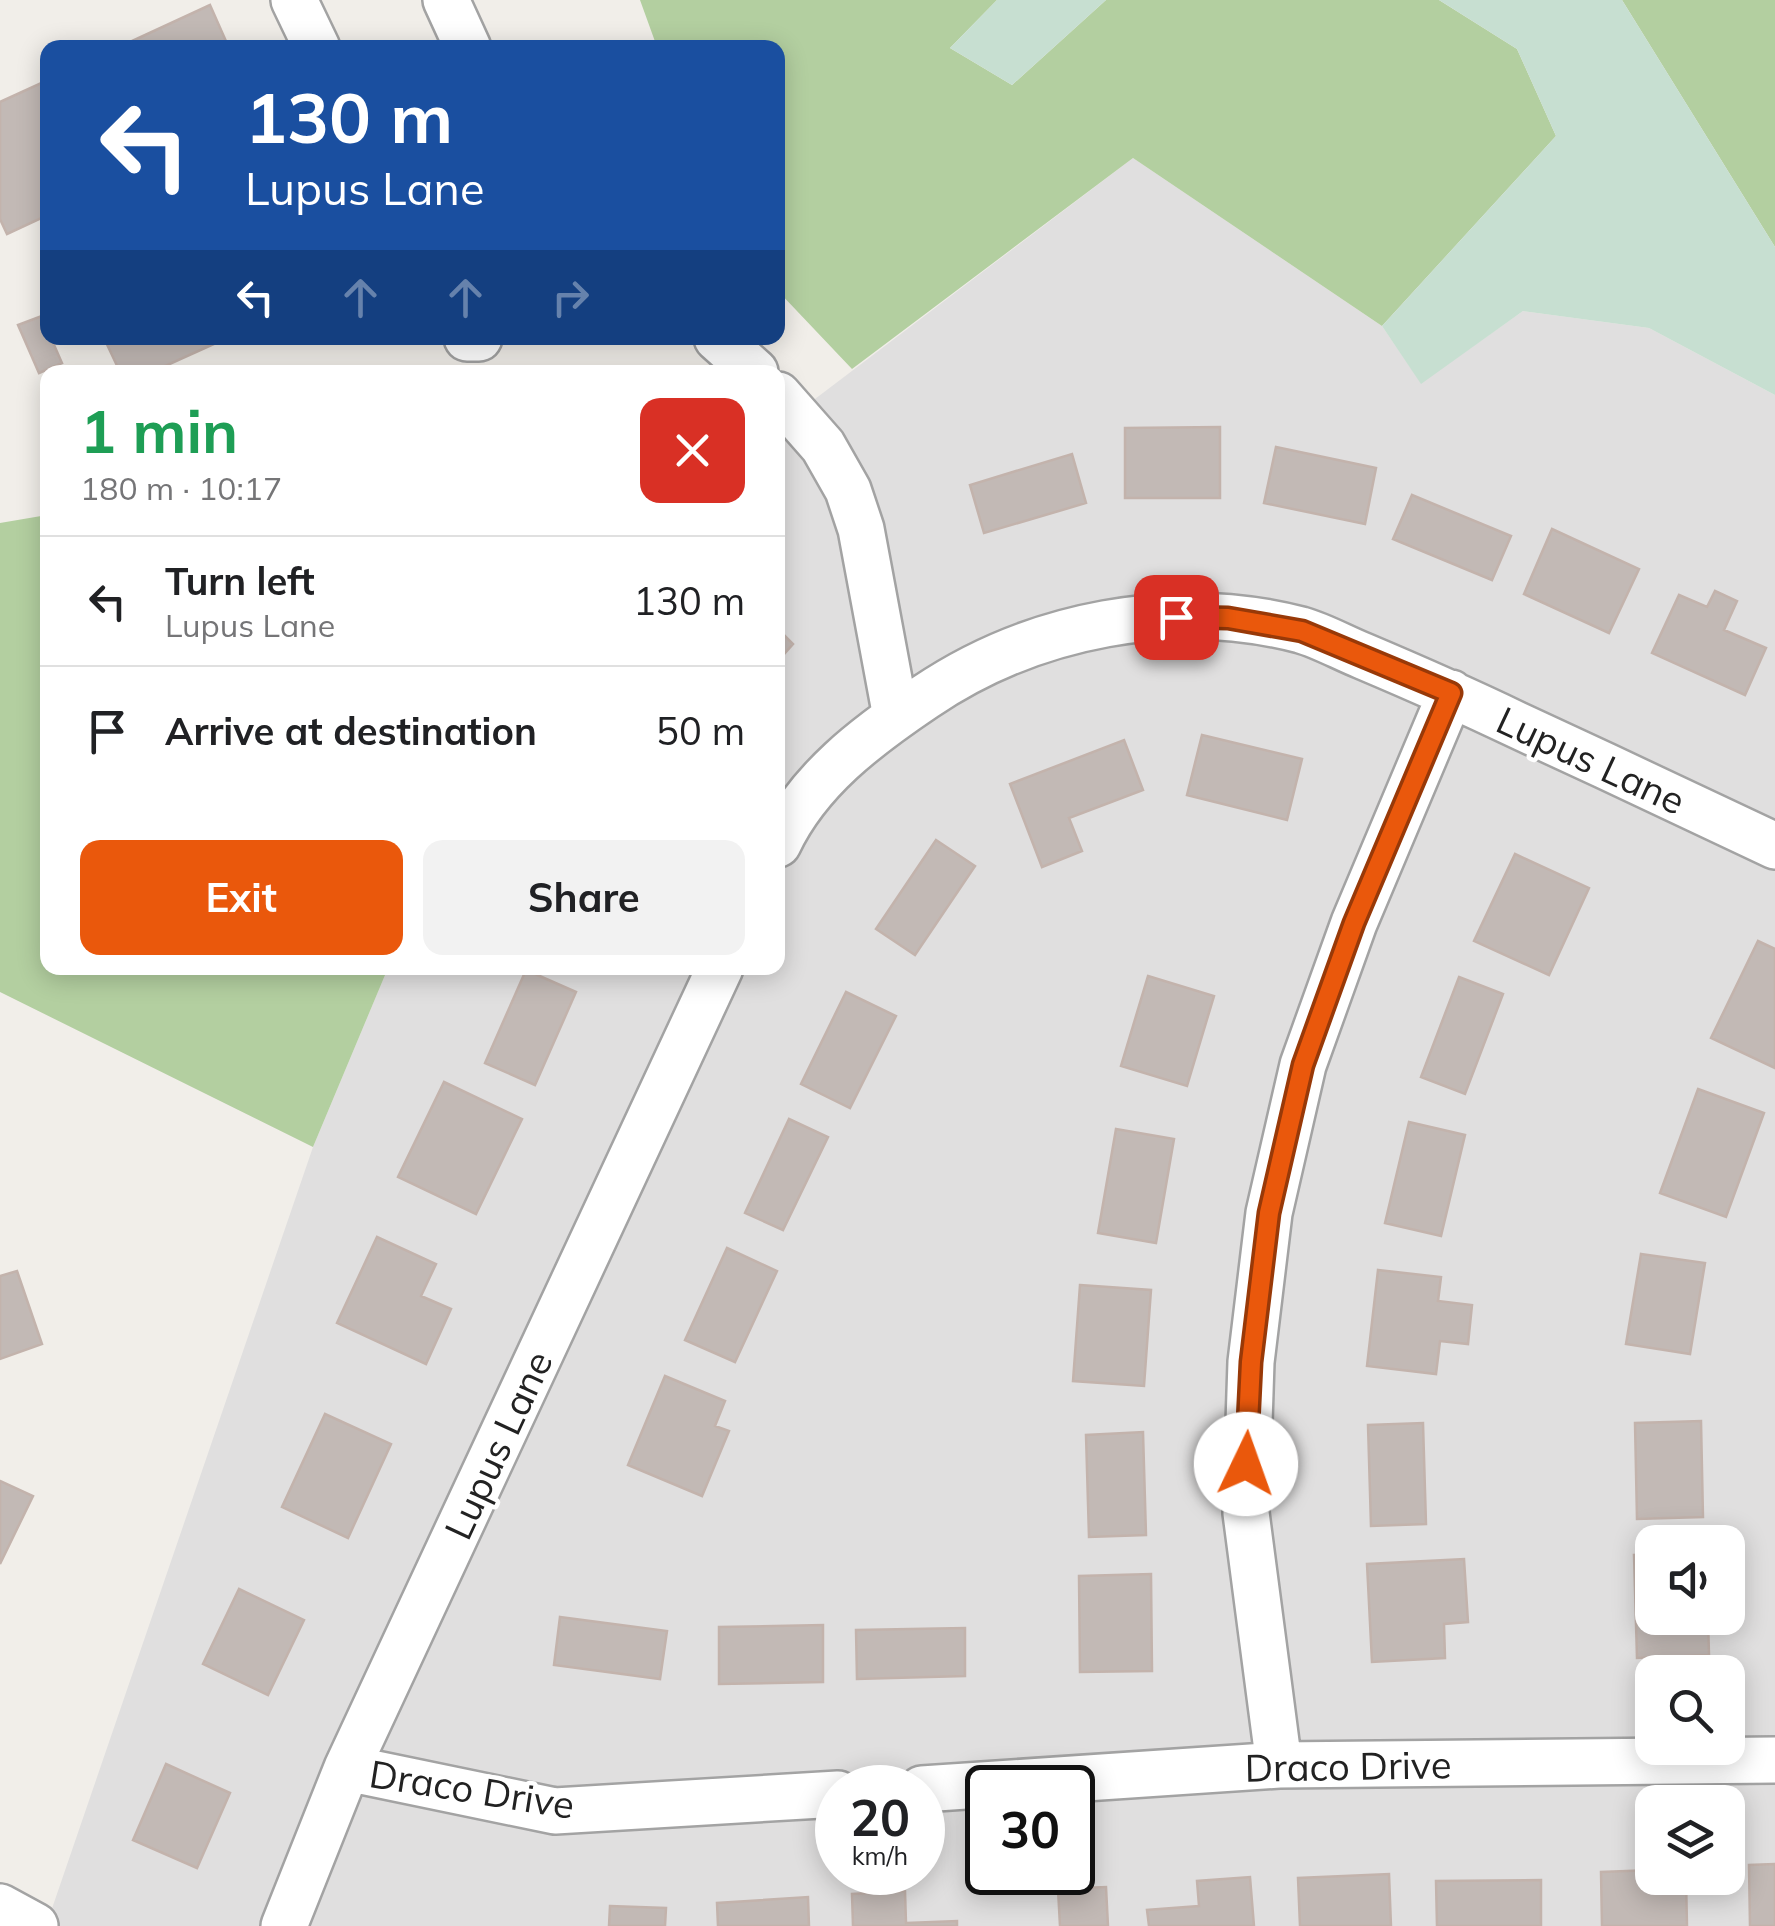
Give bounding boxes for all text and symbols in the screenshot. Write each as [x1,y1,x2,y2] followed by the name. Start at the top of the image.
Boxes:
[245,73,453,161] text: 130 m
[80,80,210,210] icon: left
[245,160,484,216] text: Lupus Lane
[228,270,283,325] icon: left
[333,270,388,325] icon: ahead
[438,270,493,325] icon: ahead
[543,270,598,325] icon: right
[80,393,238,468] text: 1 min
[640,398,745,503] button: close
[80,468,282,508] text: 180 m · 10:17
[165,557,315,605] text: Turn left
[80,574,135,629] icon: left
[1134,575,1219,660] pin
[633,577,745,625] text: 130 m
[1149,590,1204,645] icon: arrive
[165,605,335,645] text: Lupus Lane
[1489,696,1693,824] street label: Lupus Lane
[80,704,135,759] icon: arrive
[165,707,537,755] text: Arrive at destination
[656,707,745,755] text: 50 m
[80,840,403,955] button: Exit
[423,840,745,955] button: Share
[434,1343,562,1547] street label: Lupus Lane
[1194,1412,1298,1516] position arrow
[1635,1525,1745,1895] map controls
[1635,1525,1745,1635] button: sound
[1635,1655,1745,1765] button: search
[1244,1740,1452,1792] street label: Draco Drive
[366,1749,578,1829] street label: Draco Drive
[965,1765,1095,1895] speed limit sign: 30
[1635,1785,1745,1895] button: layers
[850,1786,910,1849] text: 20
[852,1840,908,1871] text: km/h

